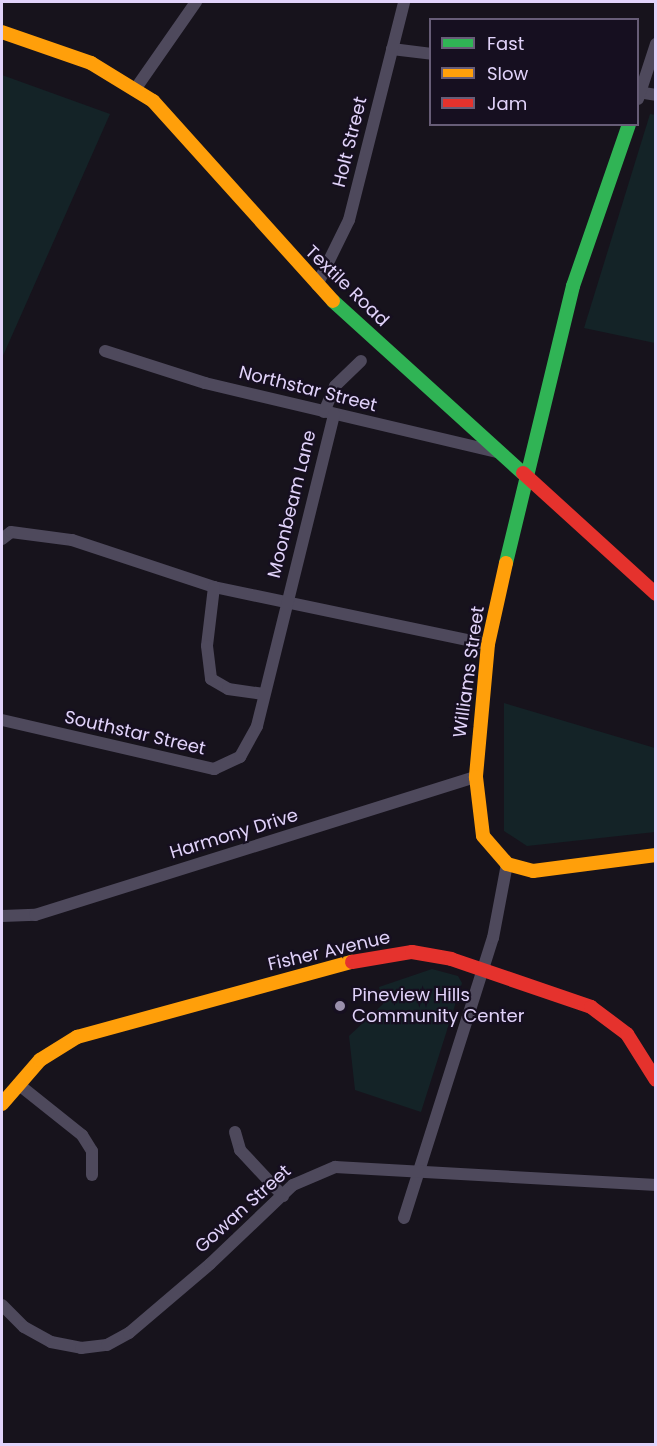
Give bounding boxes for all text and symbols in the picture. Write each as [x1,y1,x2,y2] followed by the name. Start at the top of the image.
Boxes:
[429,18,639,126] legend
[487,31,524,56] text: Fast
[487,61,528,86] text: Slow
[487,91,527,116] text: Jam
[328,95,372,189] street label: Holt Street
[301,241,393,331] street label: Textile Road
[237,361,379,417] street label: Northstar Street
[263,428,321,580] street label: Moonbeam Lane
[449,605,489,739] street label: Williams Street
[62,706,208,760] street label: Southstar Street
[167,804,301,864] street label: Harmony Drive
[266,926,392,976] street label: Fisher Avenue
[352,985,524,1028] place label: Pineview Hills Community Center
[333,999,347,1013] marker: Pineview Hills Community Center
[191,1160,295,1258] street label: Gowan Street

